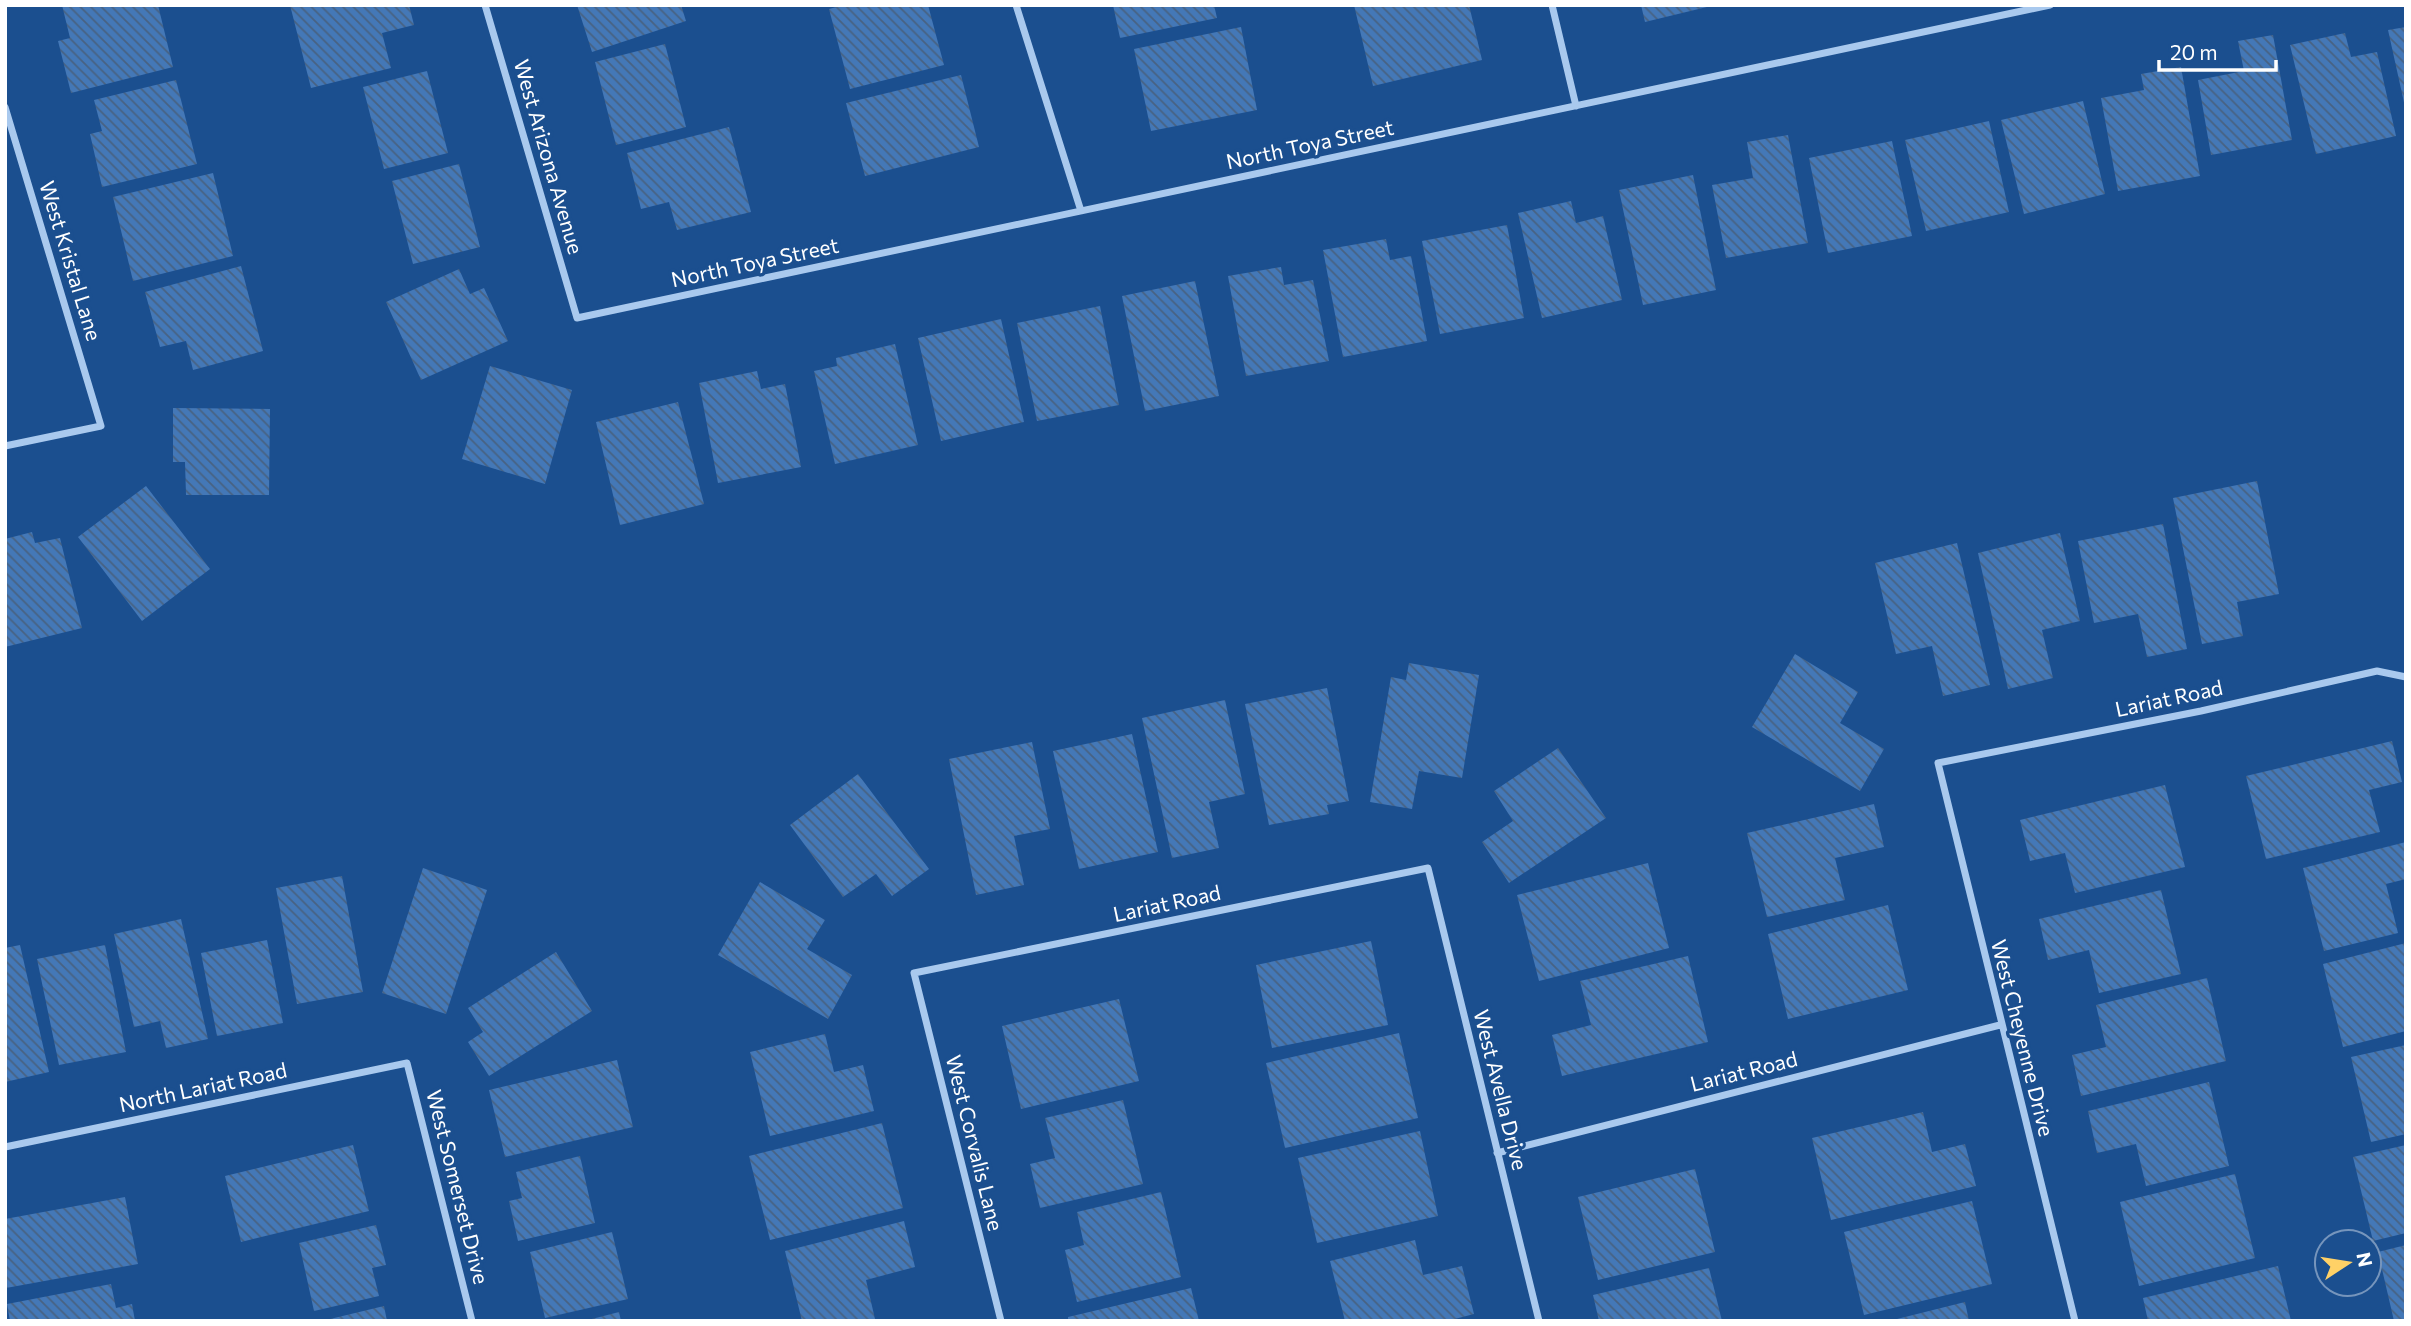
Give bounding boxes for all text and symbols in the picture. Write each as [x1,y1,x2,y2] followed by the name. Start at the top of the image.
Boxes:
[2159,28,2276,72] scale bar
[2170,39,2218,64] text: 20 m
[510,56,589,257] street label: West Arizona Avenue
[1224,114,1396,173] street label: North Toya Street
[35,178,108,343] street label: West Kristal Lane
[669,232,841,291] street label: North Toya Street
[2113,674,2225,721] street label: Lariat Road
[1111,879,1223,926] street label: Lariat Road
[1987,937,2060,1139] street label: West Cheyenne Drive
[1469,1007,1534,1173] street label: West Avella Drive
[1688,1045,1800,1096] street label: Lariat Road
[941,1052,1009,1233] street label: West Corvalis Lane
[117,1057,289,1117] street label: North Lariat Road
[422,1087,495,1286] street label: West Somerset Drive
[2313,1228,2383,1298] north arrow
[2352,1250,2378,1269] text: N

